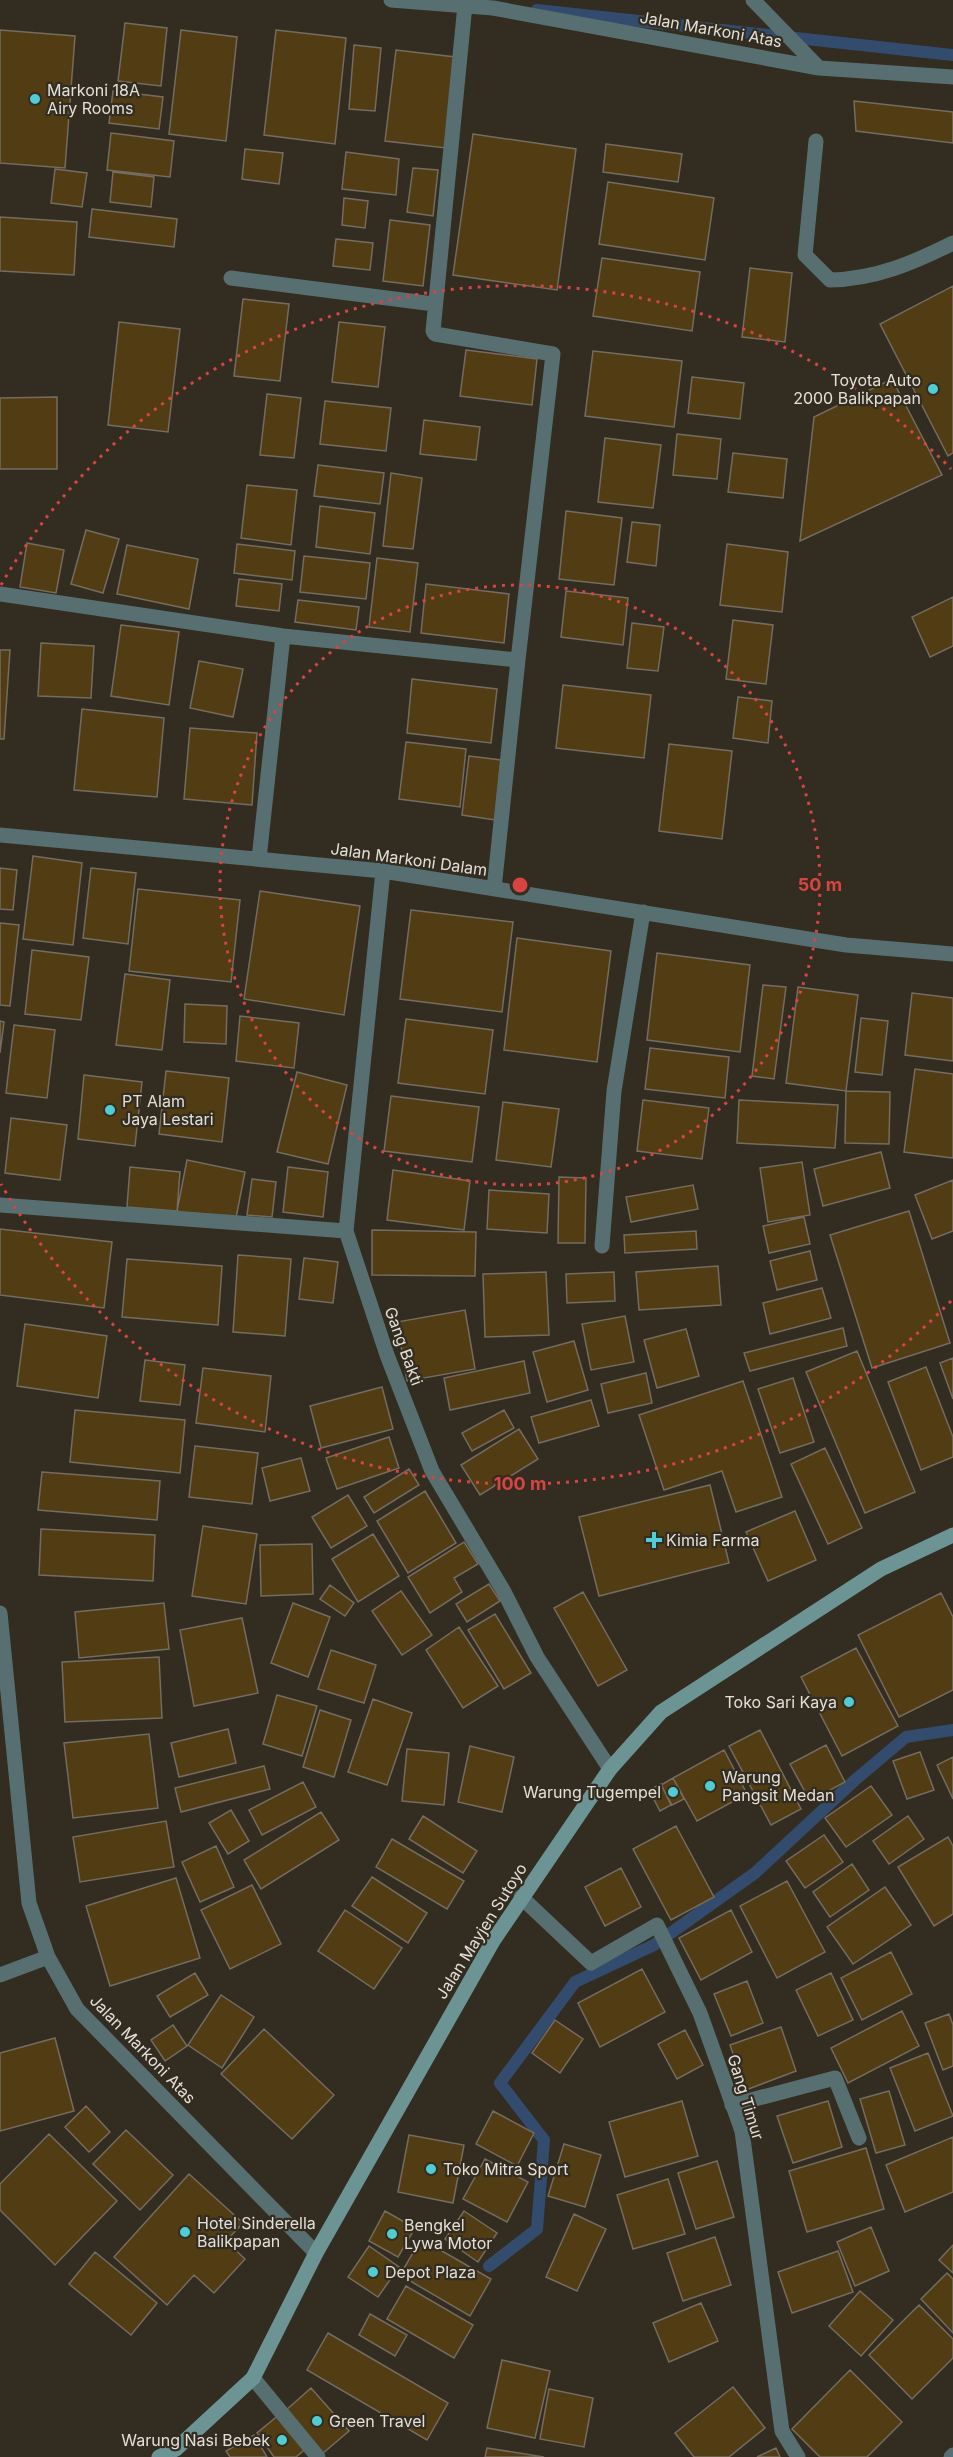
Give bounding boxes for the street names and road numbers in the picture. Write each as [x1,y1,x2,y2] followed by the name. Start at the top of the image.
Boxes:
[638,7,784,51] street label: Jalan Markoni Atas
[329,838,489,880] street label: Jalan Markoni Dalam
[381,1304,427,1388] street label: Gang Bakti
[431,1859,531,2003] street label: Jalan Mayjen Sutoyo
[86,1990,200,2108] street label: Jalan Markoni Atas
[724,2052,768,2142] street label: Gang Timur

